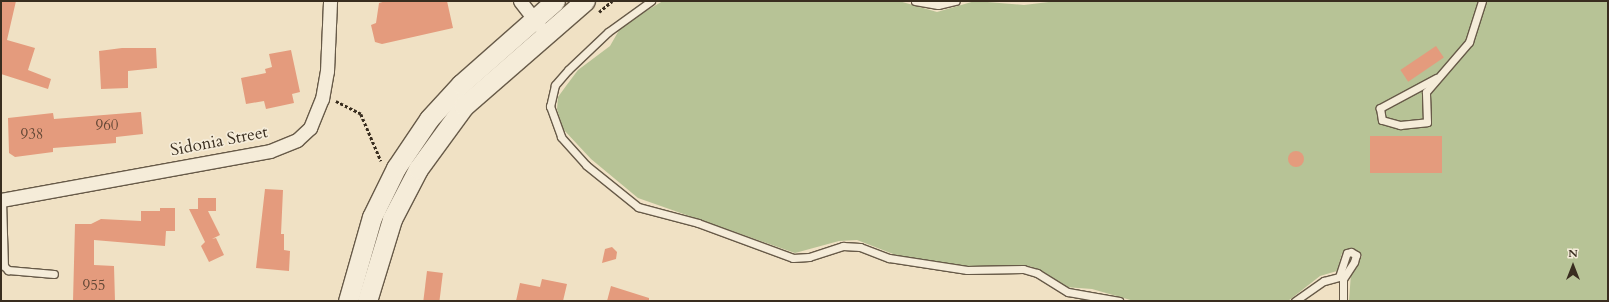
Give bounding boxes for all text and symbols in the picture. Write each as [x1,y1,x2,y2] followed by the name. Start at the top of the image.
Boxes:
[95,117,119,135] house number: 960
[169,122,269,160] street label: Sidonia Street
[20,126,44,144] house number: 938
[1553,246,1593,286] north arrow
[1568,246,1578,261] text: N
[82,277,106,295] house number: 955

